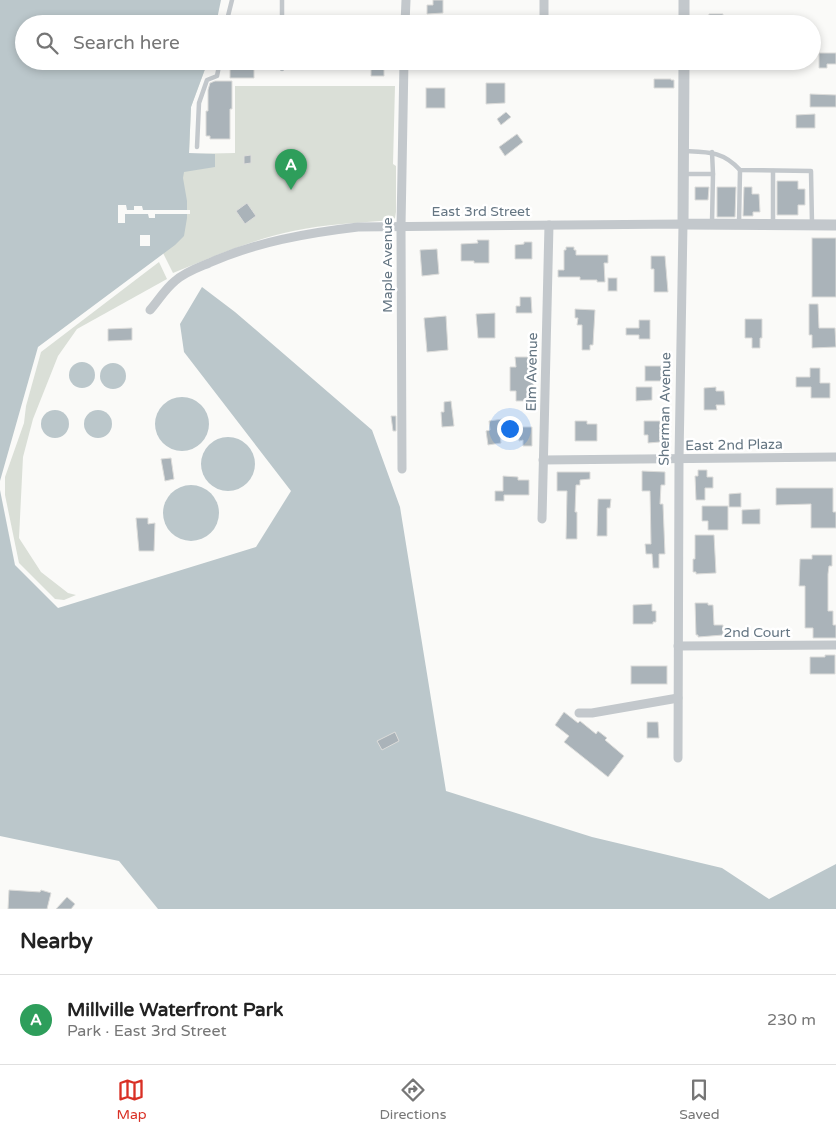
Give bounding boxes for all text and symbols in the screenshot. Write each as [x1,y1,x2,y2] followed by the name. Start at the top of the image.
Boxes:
[15,15,821,70] search box
[33,29,61,57] icon: search
[73,32,180,54] text: Search here
[275,149,307,190] pin: A
[432,203,531,220] street label: East 3rd Street
[379,217,396,313] street label: Maple Avenue
[523,332,541,412] street label: Elm Avenue
[656,352,674,466] street label: Sherman Avenue
[497,416,523,442] your location
[685,436,783,454] street label: East 2nd Plaza
[723,624,791,641] street label: 2nd Court
[20,929,93,954] text: Nearby
[67,999,283,1021] text: Millville Waterfront Park
[30,1010,42,1030] text: A
[767,1010,816,1030] text: 230 m
[67,1021,227,1041] text: Park · East 3rd Street
[116,1076,147,1123] tab: Map
[379,1076,446,1123] tab: Directions
[679,1076,720,1123] tab: Saved

